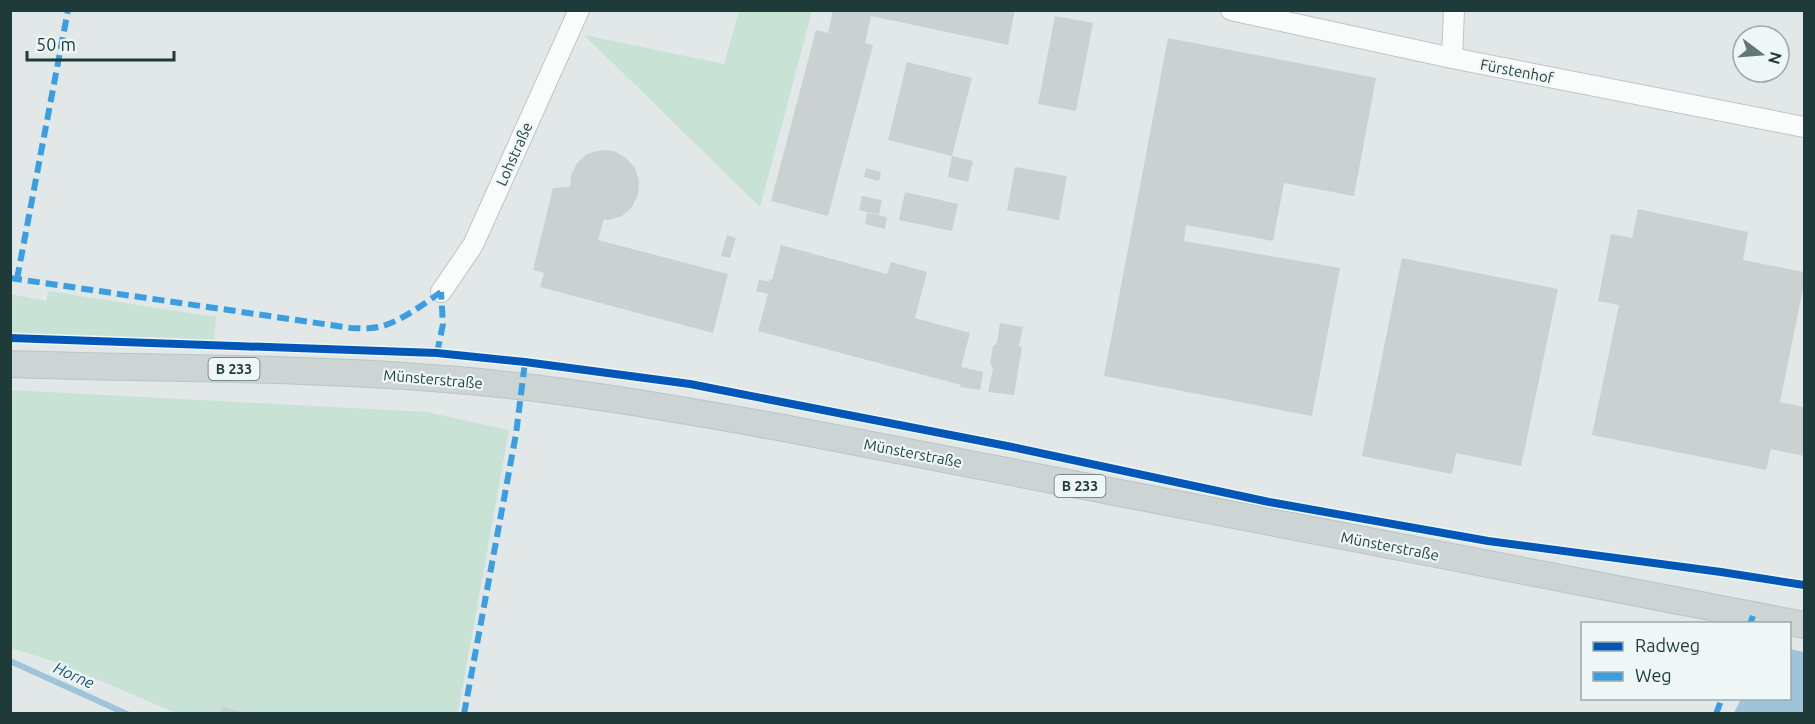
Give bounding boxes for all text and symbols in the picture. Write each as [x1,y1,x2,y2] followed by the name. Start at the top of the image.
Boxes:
[27,24,174,62] scale bar
[1731,24,1791,84] north arrow
[36,34,76,54] text: 50 m
[1765,50,1786,66] text: N
[1479,56,1555,86] street label: Fürstenhof
[492,119,536,189] street label: Lohstraße
[208,358,260,380] road number: B 233
[383,366,483,392] street label: Münsterstraße
[862,435,964,471] street label: Münsterstraße
[1054,475,1106,497] road number: B 233
[1339,528,1441,564] street label: Münsterstraße
[1581,622,1791,700] legend
[1635,635,1700,655] text: Radweg
[51,658,97,692] water label: Horne
[1635,665,1672,685] text: Weg

